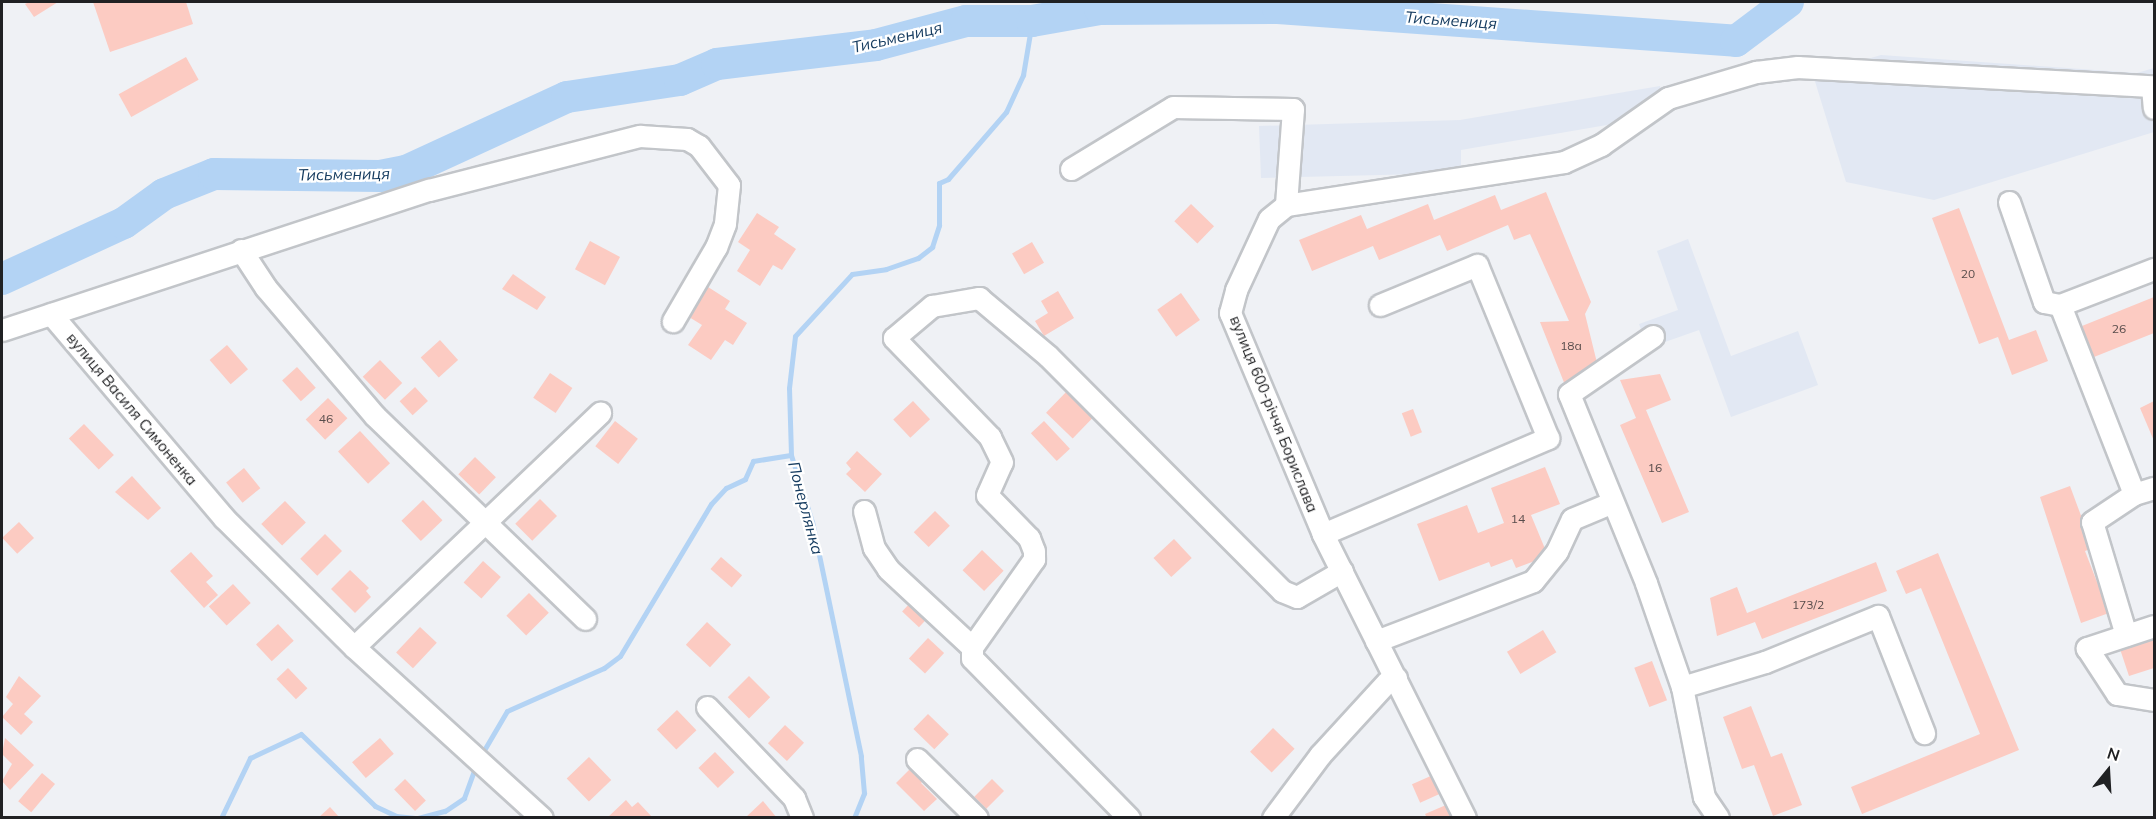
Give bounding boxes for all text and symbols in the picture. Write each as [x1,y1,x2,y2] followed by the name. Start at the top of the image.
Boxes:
[1404,7,1498,33] water label: Тисьмениця
[850,17,944,57] water label: Тисьмениця
[298,164,390,184] water label: Тисьмениця
[1961,267,1975,281] house number: 20
[1226,313,1322,515] street label: вулиця 600-річчя Борислава
[2112,322,2126,336] house number: 26
[63,329,201,489] street label: вулиця Василя Симоненка
[1560,339,1582,353] house number: 18а
[319,412,333,426] house number: 46
[784,459,828,557] water label: Понерлянка
[1648,461,1662,475] house number: 16
[1511,512,1525,526] house number: 14
[1792,598,1824,612] house number: 173/2
[2078,741,2138,801] north arrow
[2105,743,2122,765] text: N

